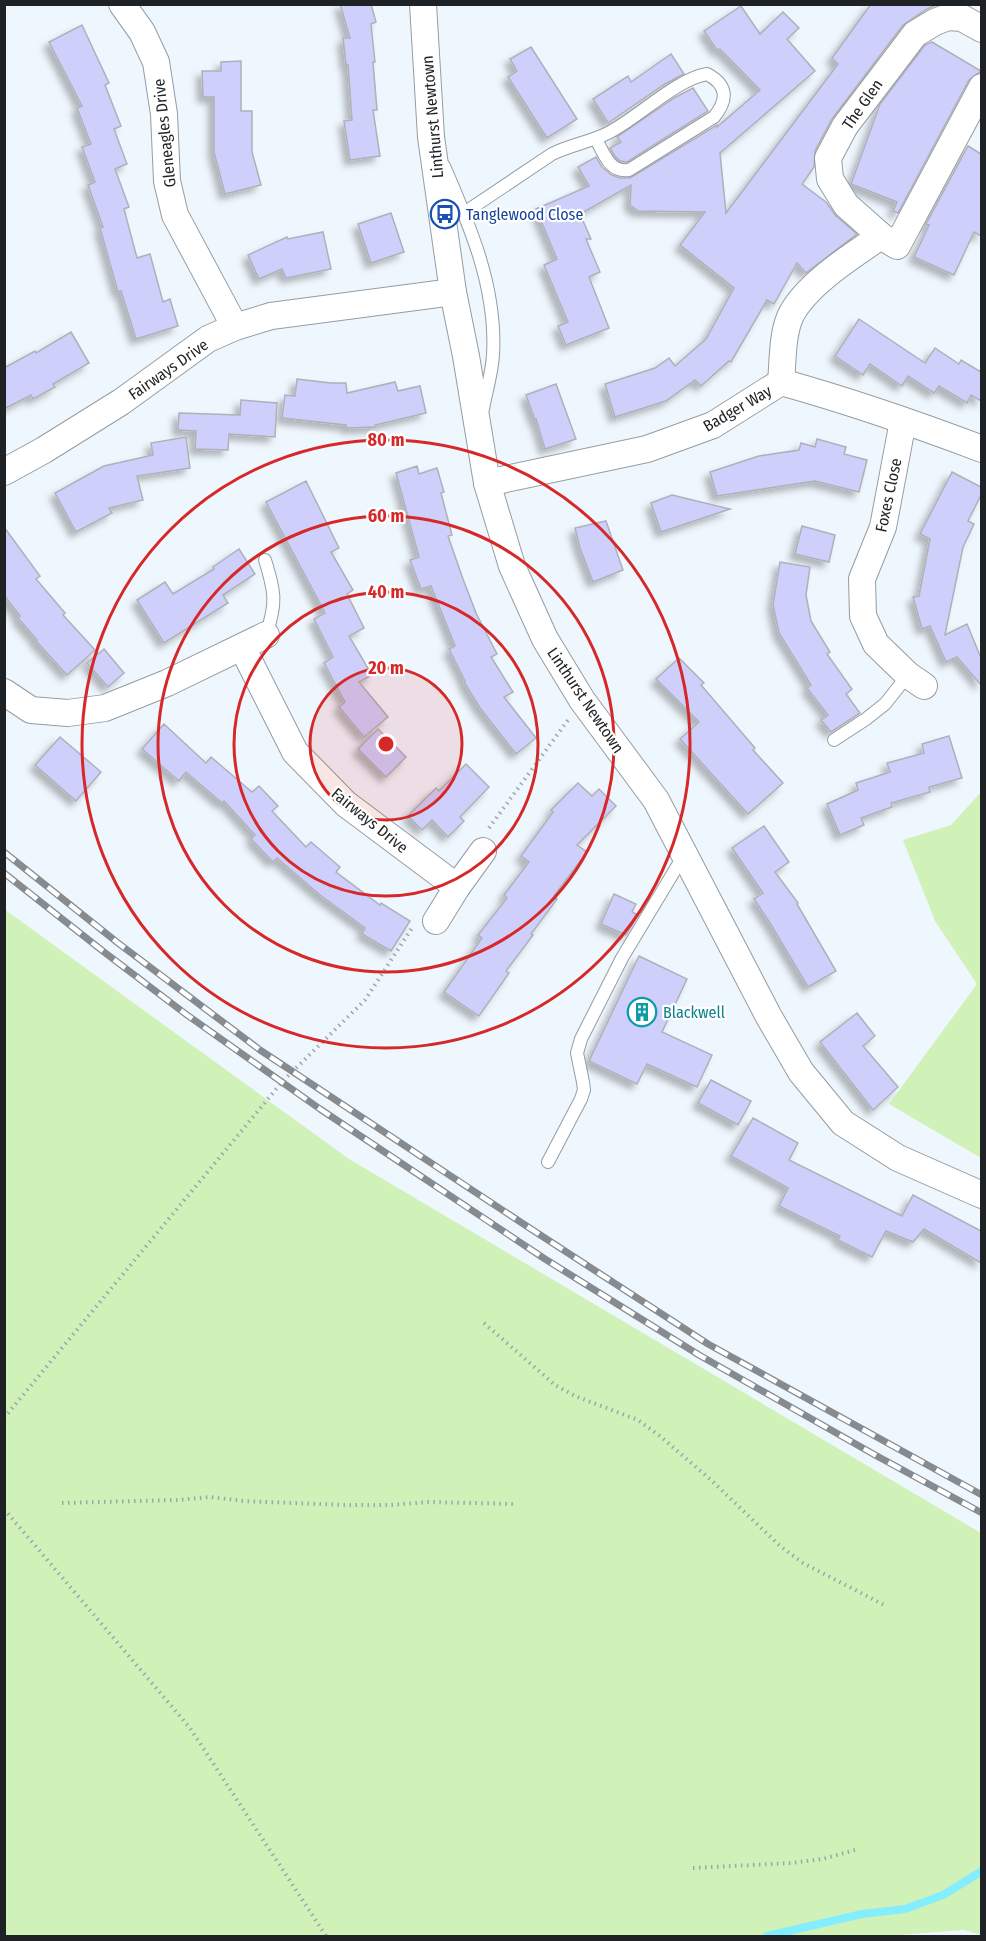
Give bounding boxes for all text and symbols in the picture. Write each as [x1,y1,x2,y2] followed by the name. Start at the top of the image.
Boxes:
[418,55,447,179] street label: Linthurst Newtown
[838,75,887,133] street label: The Glen
[149,78,180,188] street label: Gleneagles Drive
[429,198,461,230] bus stop icon: Tanglewood Close
[466,205,583,224] place label: Tanglewood Close
[125,335,212,404] street label: Fairways Drive
[700,381,776,436] street label: Badger Way
[368,429,404,451] text: 80 m
[871,456,906,534] street label: Foxes Close
[368,505,404,527] text: 60 m
[368,581,404,603] text: 40 m
[543,644,628,757] street label: Linthurst Newtown
[367,657,404,679] text: 20 m
[376,734,396,754] centre of rings
[328,784,412,857] street label: Fairways Drive
[626,996,658,1028] building icon: Blackwell
[663,1003,725,1022] place label: Blackwell

